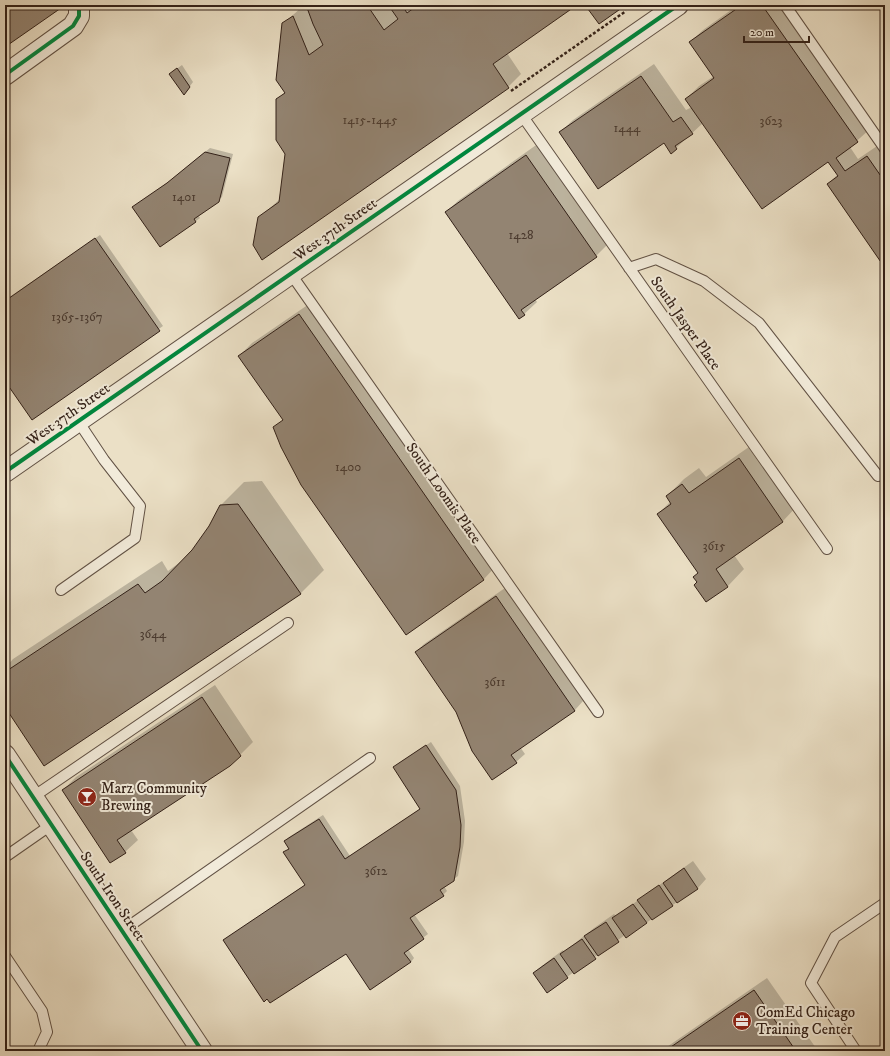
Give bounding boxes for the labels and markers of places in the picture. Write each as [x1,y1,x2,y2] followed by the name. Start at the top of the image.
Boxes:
[101,779,208,815] place label: Marz Community Brewing
[76,786,98,808] bar icon: Marz Community Brewing
[756,1003,855,1039] place label: ComEd Chicago Training Center
[731,1010,753,1032] office icon: ComEd Chicago Training Center

